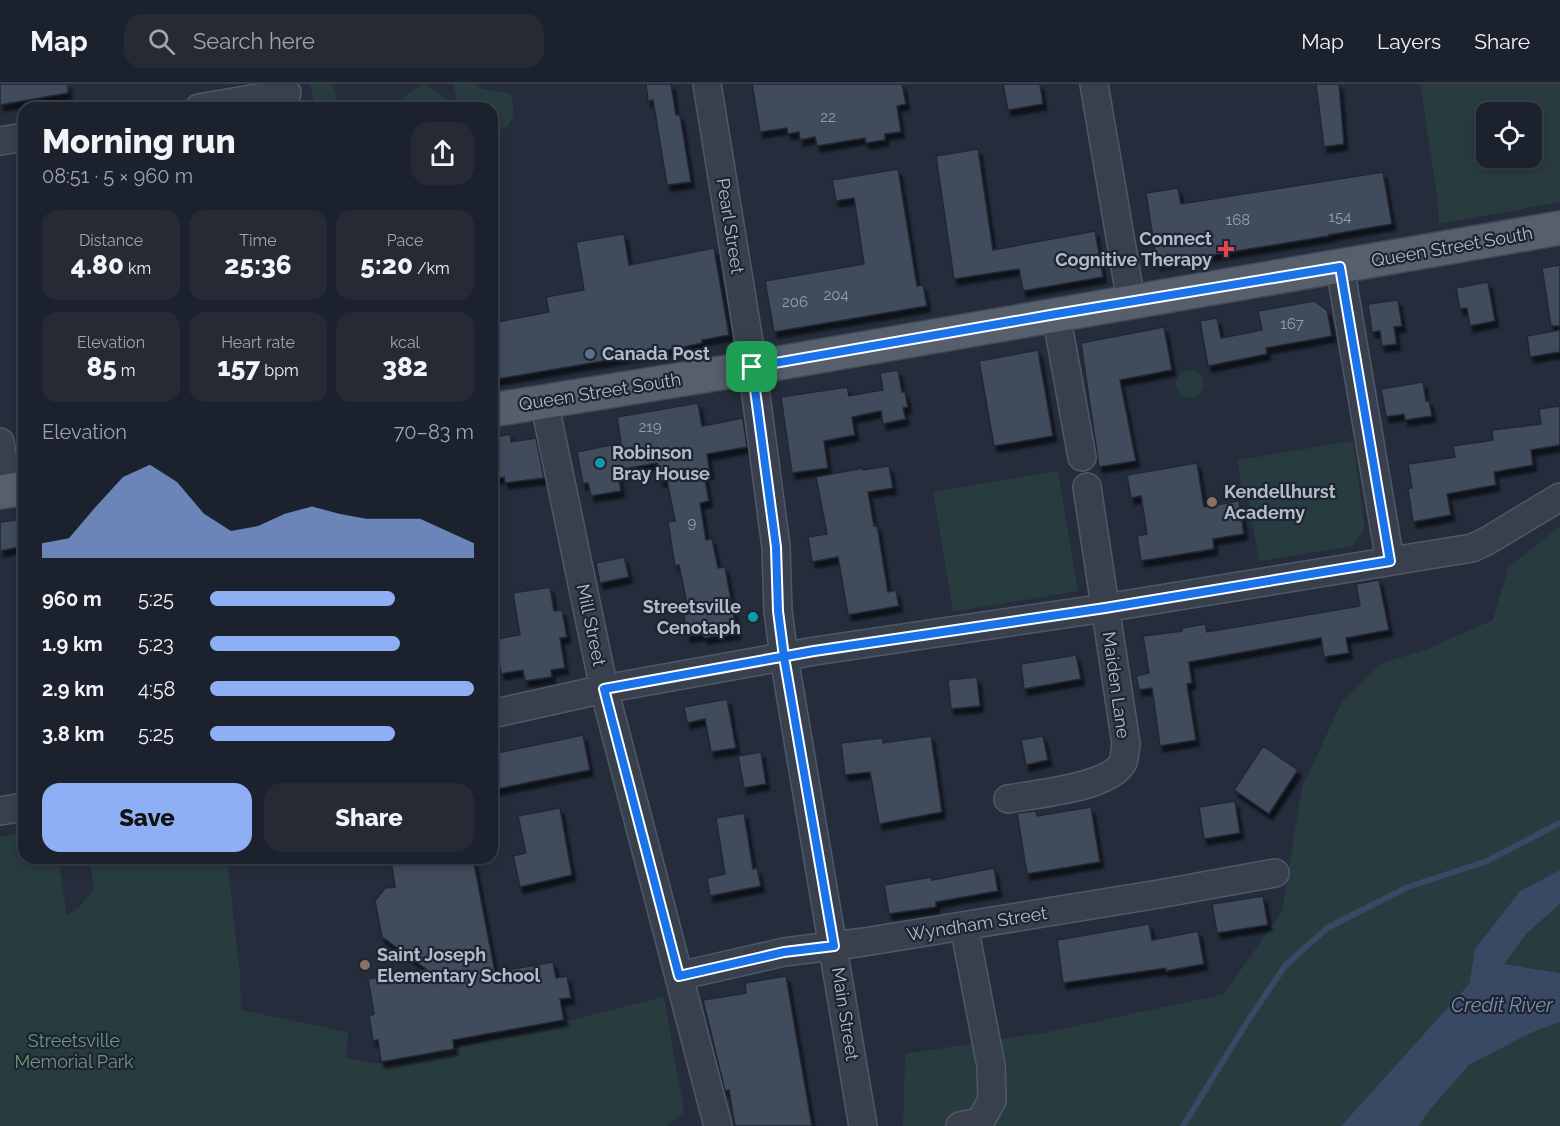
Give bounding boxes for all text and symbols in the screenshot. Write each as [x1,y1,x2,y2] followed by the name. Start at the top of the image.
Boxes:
[124,14,544,68] search box
[30,25,88,58] text: Map
[145,25,178,58] icon: search
[193,28,315,54] text: Search here
[1301,29,1344,54] text: Map
[1377,29,1441,54] text: Layers
[1474,29,1530,54] text: Share
[1476,102,1542,168] map controls
[1476,102,1542,168] button: locate
[820,108,836,126] house number: 22
[42,122,236,161] text: Morning run
[411,122,474,185] button: share
[42,164,193,188] text: 08:51 · 5 × 960 m
[713,177,748,275] street label: Pearl Street
[1329,208,1351,226] house number: 154
[1226,211,1250,229] house number: 168
[1369,222,1534,271] street label: Queen Street South
[1055,228,1212,270] place label: Connect Cognitive Therapy
[79,231,143,250] text: Distance
[239,231,277,250] text: Time
[387,231,423,250] text: Pace
[1217,240,1235,258] marker: Connect Cognitive Therapy
[71,250,124,280] text: 4.80
[224,250,292,280] text: 25:36
[360,250,413,280] text: 5:20
[124,259,151,278] text: km
[413,259,450,278] text: /km
[823,286,849,304] house number: 204
[782,293,808,311] house number: 206
[1280,315,1304,333] house number: 167
[77,333,145,352] text: Elevation
[221,333,295,352] text: Heart rate
[390,333,420,352] text: kcal
[726,341,777,392] pin
[602,343,710,364] place label: Canada Post
[583,347,597,361] marker: Canada Post
[735,350,768,383] icon: arrive
[86,352,117,382] text: 85
[217,352,260,382] text: 157
[382,352,428,382] text: 382
[117,361,136,380] text: m
[260,361,299,380] text: bpm
[517,368,682,415] street label: Queen Street South
[638,418,662,436] house number: 219
[42,420,127,444] text: Elevation
[394,420,474,444] text: 70–83 m
[612,442,710,484] place label: Robinson Bray House
[593,456,607,470] marker: Robinson Bray House
[1224,481,1336,523] place label: Kendellhurst Academy
[1205,495,1219,509] marker: Kendellhurst Academy
[688,514,697,532] house number: 9
[573,582,610,668] street label: Mill Street
[42,587,102,611] text: 960 m
[138,587,174,611] text: 5:25
[643,596,741,638] place label: Streetsville Cenotaph
[746,610,760,624] marker: Streetsville Cenotaph
[1099,630,1134,740] street label: Maiden Lane
[42,632,103,656] text: 1.9 km
[138,632,174,656] text: 5:23
[42,677,104,701] text: 2.9 km
[138,677,175,701] text: 4:58
[42,722,104,746] text: 3.8 km
[138,722,174,746] text: 5:25
[42,783,252,852] button: Save
[264,783,474,852] button: Share
[905,902,1048,945] street label: Wyndham Street
[377,944,541,986] place label: Saint Joseph Elementary School
[358,958,372,972] marker: Saint Joseph Elementary School
[828,966,863,1062] street label: Main Street
[1451,993,1554,1017] water label: Credit River
[14,1030,134,1072] park label: Streetsville Memorial Park

